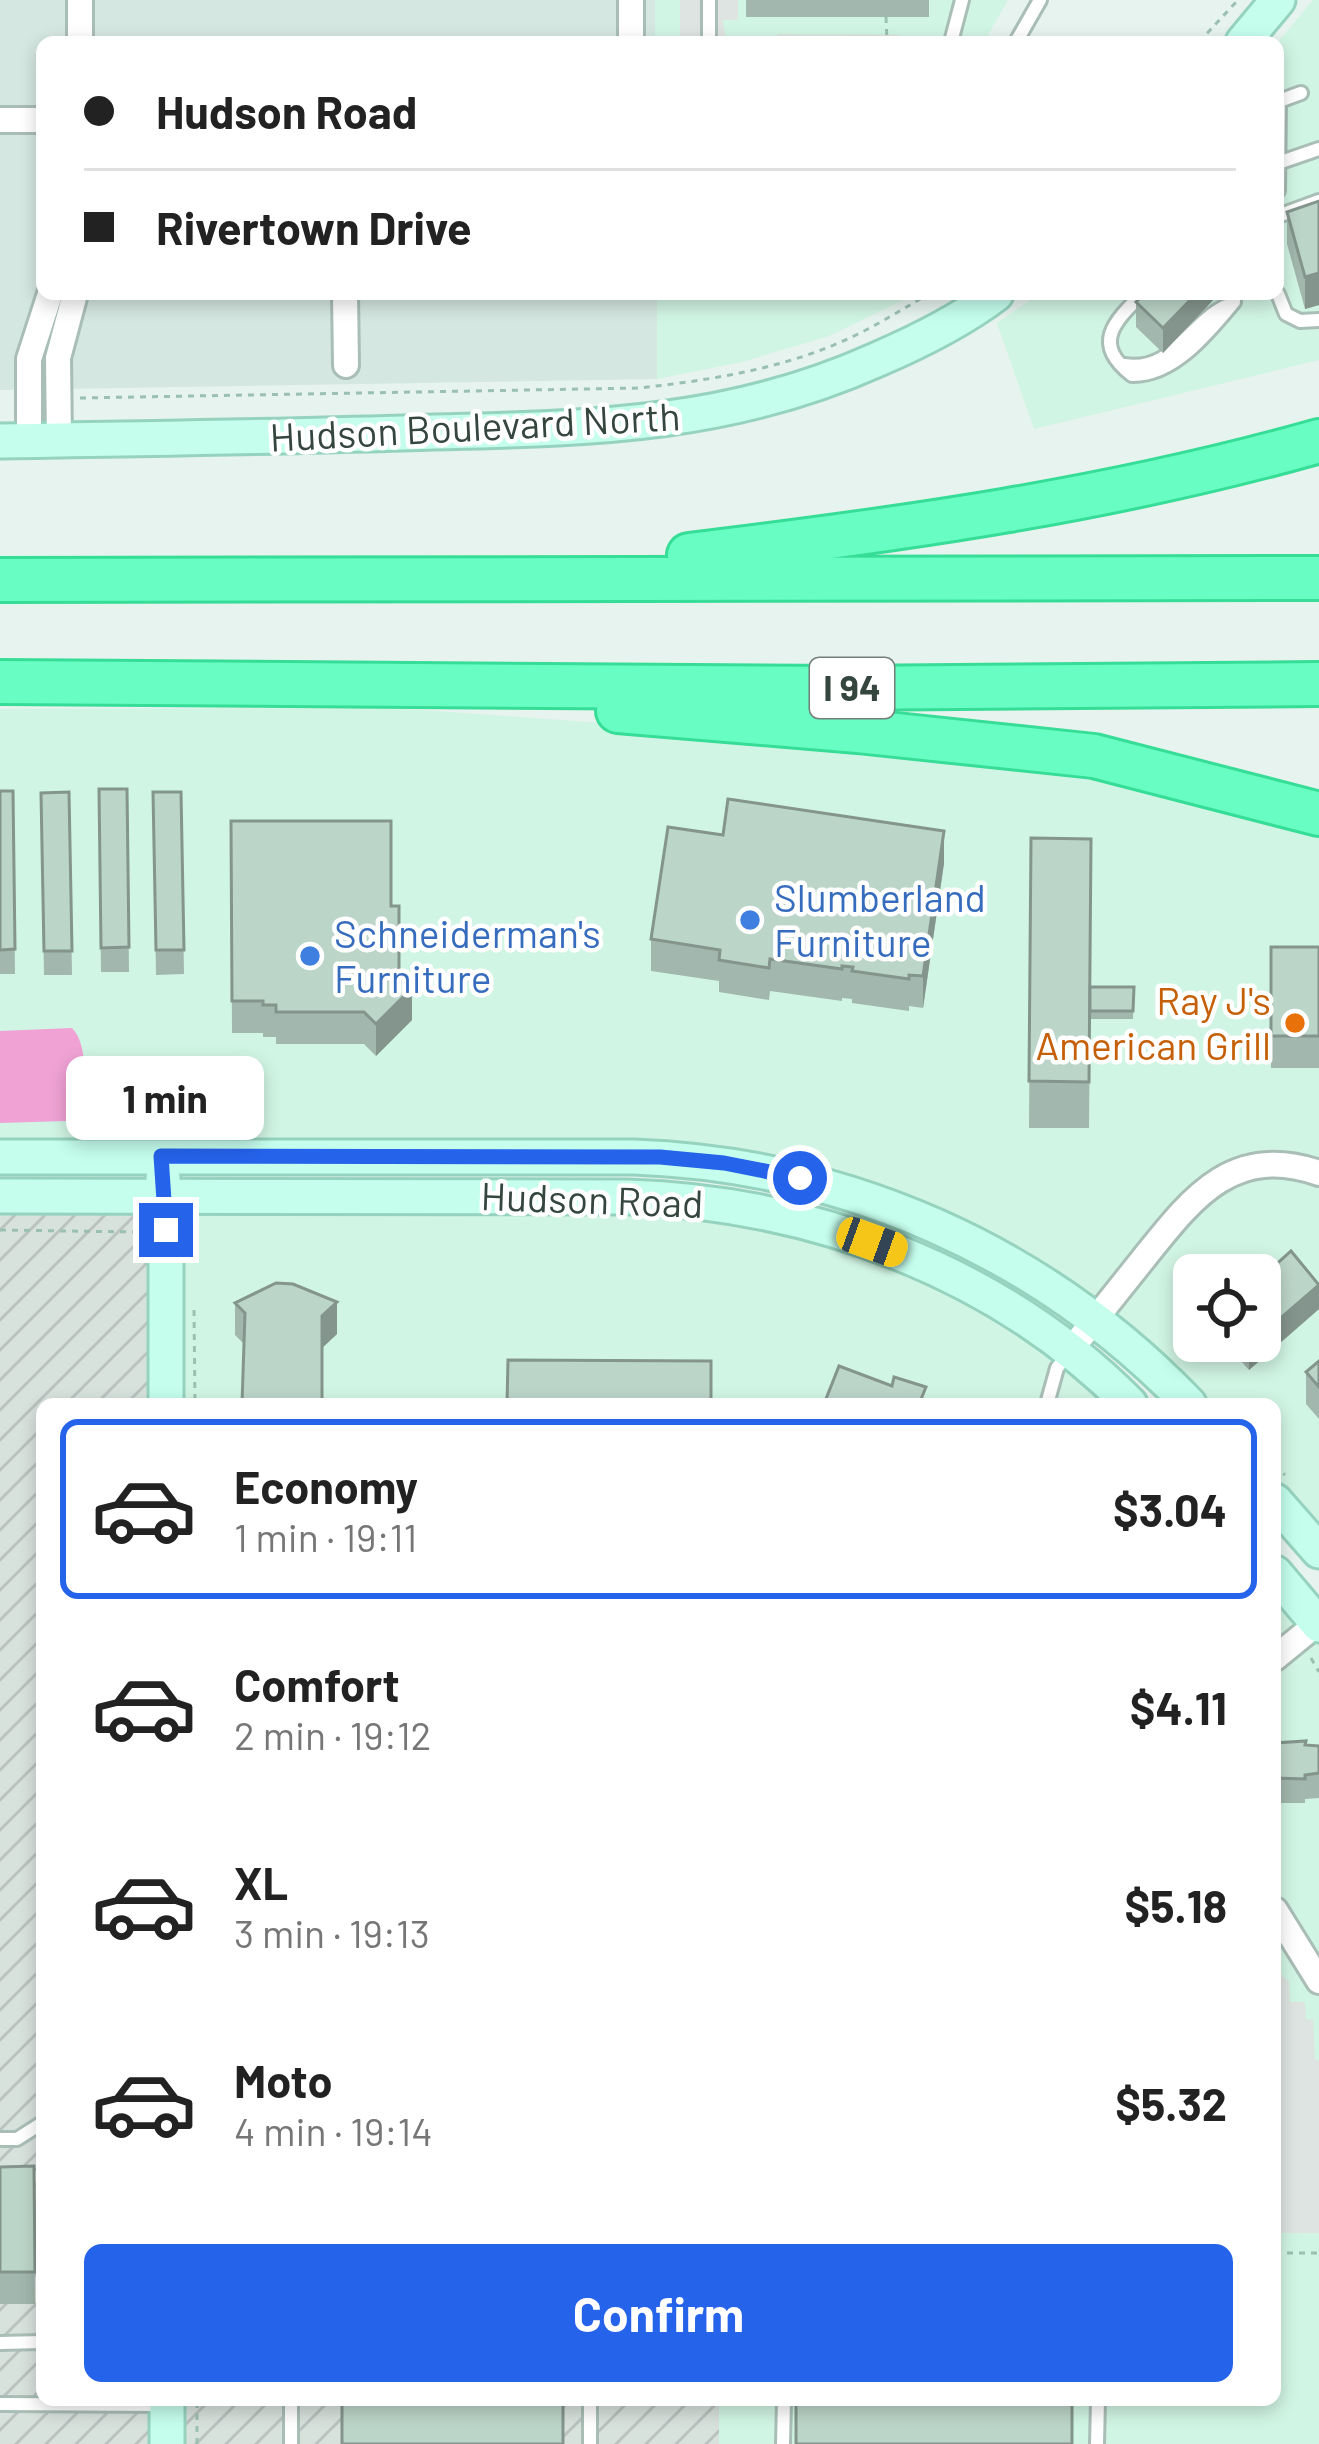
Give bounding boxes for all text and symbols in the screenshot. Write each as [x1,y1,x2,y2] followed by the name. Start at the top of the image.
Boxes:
[156,84,417,138] text: Hudson Road
[156,200,472,254] text: Rivertown Drive
[268,391,681,460] street label: Hudson Boulevard North
[810,658,894,718] road number: I 94
[774,873,986,965] place label: Slumberland Furniture
[737,907,763,933] marker: Slumberland Furniture
[334,909,601,1001] place label: Schneiderman's Furniture
[297,943,323,969] marker: Schneiderman's Furniture
[1035,976,1271,1068] place label: Ray J's American Grill
[1282,1010,1308,1036] marker: Ray J's American Grill
[67,1056,265,1140] callout: 1 min
[122,1074,208,1121] text: 1 min
[773,1151,827,1205] route start
[480,1171,704,1226] street label: Hudson Road
[139,1203,193,1257] route end
[832,1213,912,1271] car
[1173,1254,1281,1362] map controls
[1173,1254,1281,1362] button: locate
[90,1455,198,1563] icon: car
[234,1459,418,1513] text: Economy
[1113,1482,1227,1536] text: $3.04
[234,1513,417,1560] text: 1 min · 19:11
[90,1653,198,1761] icon: car
[234,1657,400,1711] text: Comfort
[1130,1680,1227,1734] text: $4.11
[234,1711,431,1758] text: 2 min · 19:12
[90,1851,198,1959] icon: car
[234,1855,288,1909] text: XL
[1125,1878,1227,1932] text: $5.18
[234,1909,430,1956] text: 3 min · 19:13
[90,2049,198,2157] icon: car
[234,2053,332,2107] text: Moto
[1115,2076,1227,2130] text: $5.32
[234,2107,433,2154] text: 4 min · 19:14
[84,2244,1233,2382] button: Confirm

